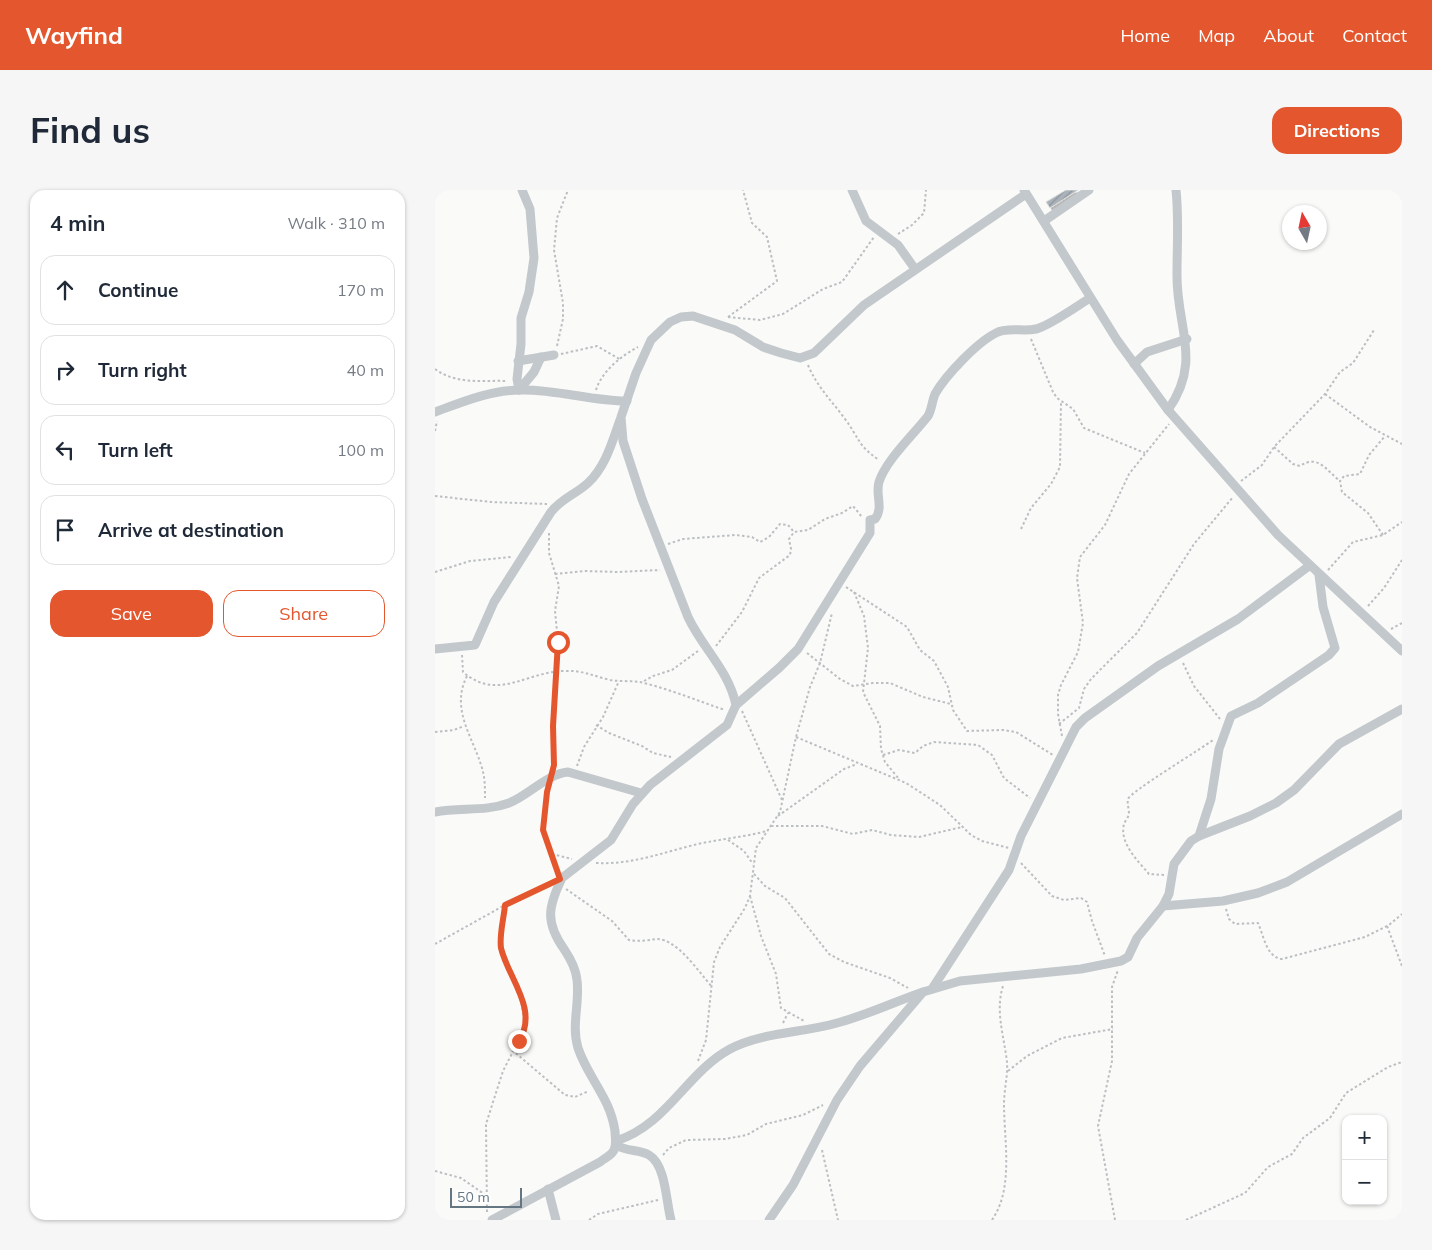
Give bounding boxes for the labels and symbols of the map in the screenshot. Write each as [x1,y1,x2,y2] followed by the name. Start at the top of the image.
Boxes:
[1282,205,1327,250] north arrow
[547,631,570,654] route start
[508,1030,531,1053] route end
[450,1185,523,1208] scale bar

